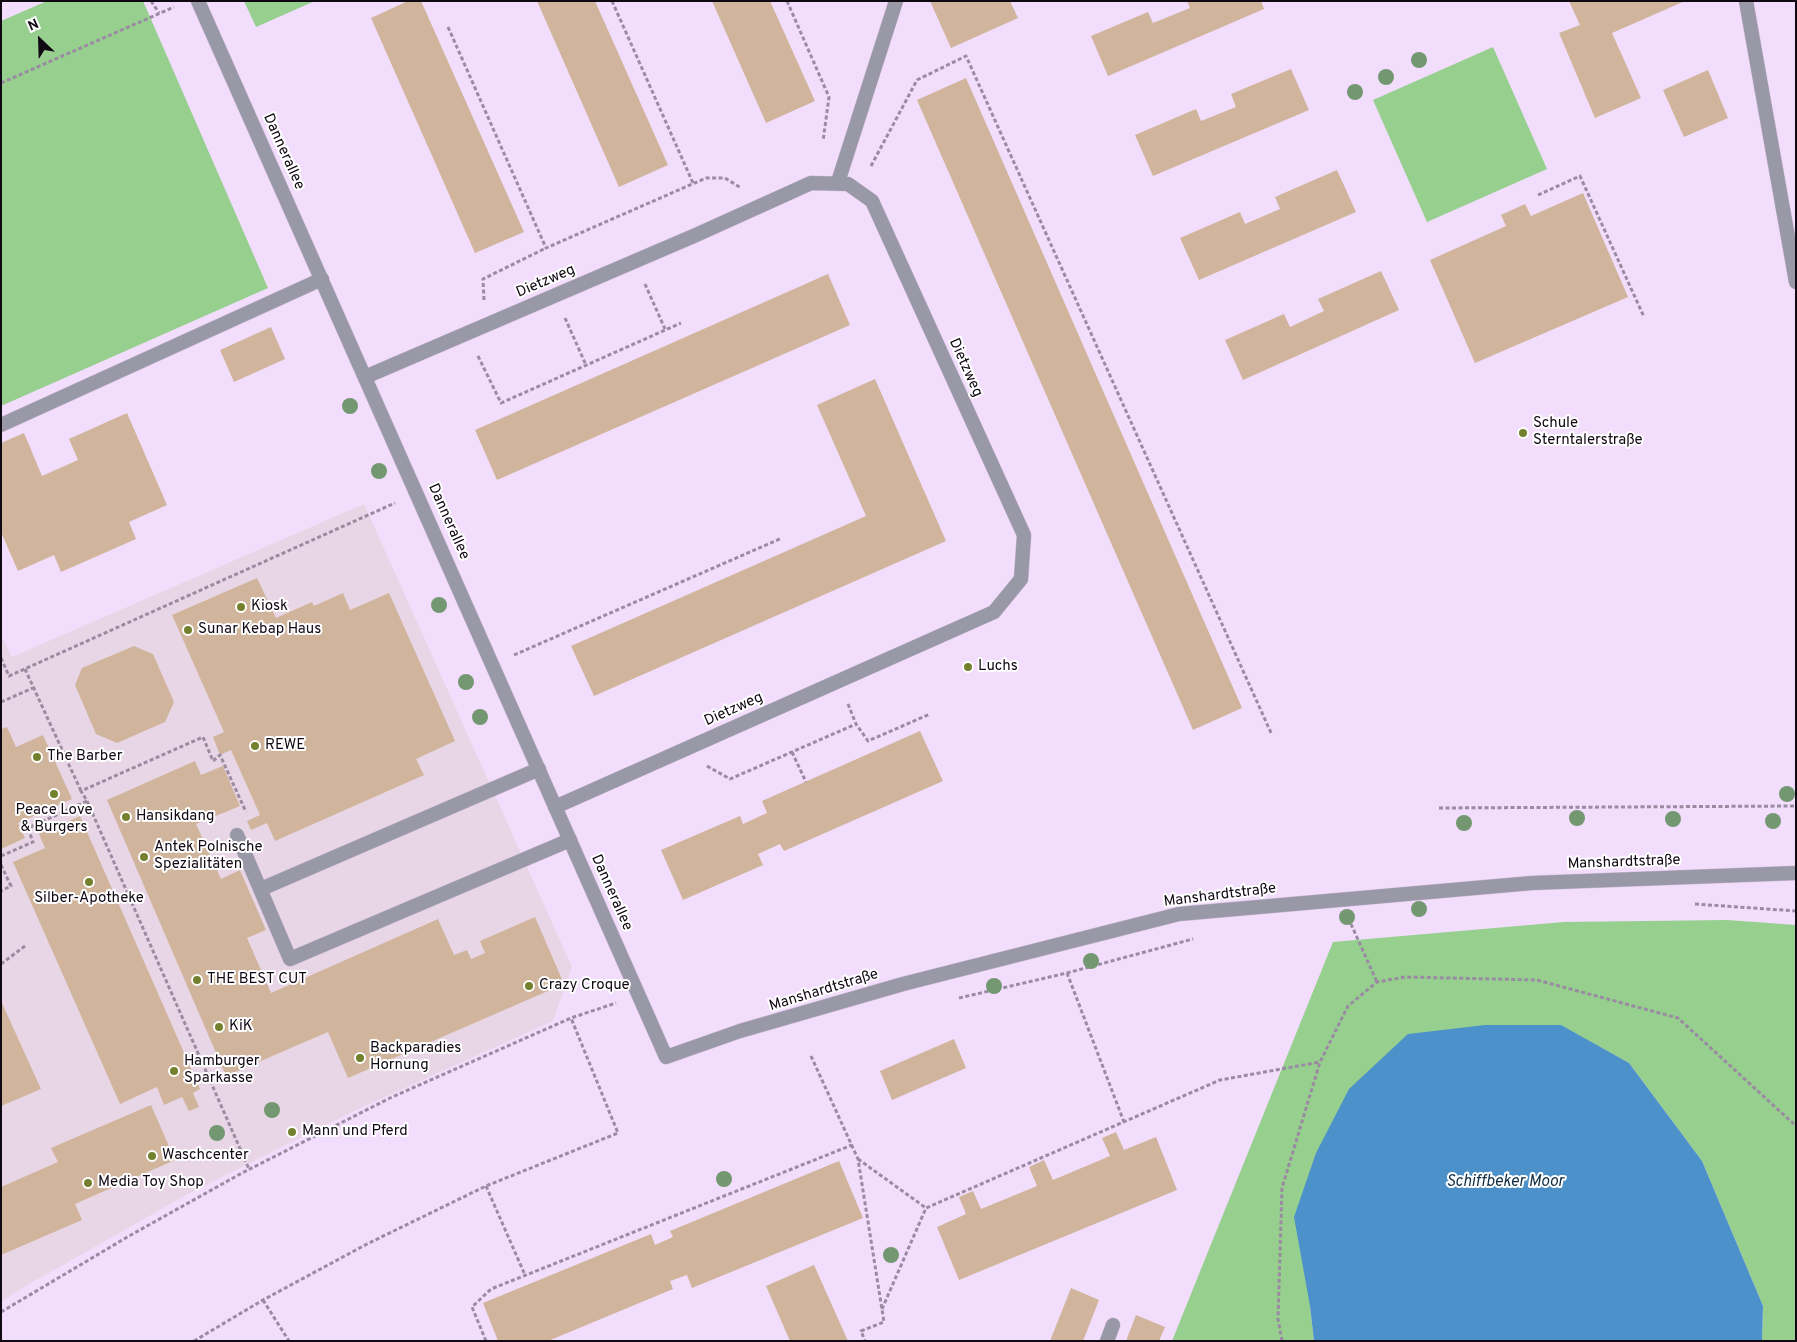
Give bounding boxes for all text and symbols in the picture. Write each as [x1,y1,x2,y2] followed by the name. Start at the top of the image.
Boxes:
[15,15,65,65] north arrow
[26,16,42,36] text: N
[258,111,308,193] street label: Dannerallee
[514,262,578,302] street label: Dietzweg
[944,336,986,400] street label: Dietzweg
[1533,415,1643,450] place label: Schule Sterntalerstraße
[1517,427,1529,439] marker: Schule Sterntalerstraße
[423,481,473,563] street label: Dannerallee
[251,598,288,616] place label: Kiosk
[235,601,247,613] marker: Kiosk
[198,621,321,639] place label: Sunar Kebap Haus
[182,624,194,636] marker: Sunar Kebap Haus
[978,658,1018,676] place label: Luchs
[962,661,974,673] marker: Luchs
[702,689,766,731] street label: Dietzweg
[265,737,305,755] place label: REWE
[249,740,261,752] marker: REWE
[47,748,123,766] place label: The Barber
[31,751,43,763] marker: The Barber
[48,788,60,800] marker: Peace Love & Burgers
[15,802,93,837] place label: Peace Love & Burgers
[136,808,215,826] place label: Hansikdang
[120,811,132,823] marker: Hansikdang
[154,839,263,874] place label: Antek Polnische Spezialitäten
[138,851,150,863] marker: Antek Polnische Spezialitäten
[586,852,636,934] street label: Dannerallee
[1567,852,1681,874] street label: Manshardtstraße
[83,876,95,888] marker: Silber-Apotheke
[1163,880,1277,912] street label: Manshardtstraße
[34,890,144,908] place label: Silber-Apotheke
[767,966,881,1016] street label: Manshardtstraße
[207,971,307,989] place label: THE BEST CUT
[191,974,203,986] marker: THE BEST CUT
[539,977,630,995] place label: Crazy Croque
[523,980,535,992] marker: Crazy Croque
[229,1018,253,1036] place label: KiK
[213,1021,225,1033] marker: KiK
[370,1040,461,1075] place label: Backparadies Hornung
[354,1052,366,1064] marker: Backparadies Hornung
[184,1053,260,1088] place label: Hamburger Sparkasse
[168,1065,180,1077] marker: Hamburger Sparkasse
[302,1123,408,1141] place label: Mann und Pferd
[286,1126,298,1138] marker: Mann und Pferd
[162,1147,249,1165] place label: Waschcenter
[146,1150,158,1162] marker: Waschcenter
[1446,1173,1564,1193] water label: Schiffbeker Moor
[98,1174,204,1192] place label: Media Toy Shop
[82,1177,94,1189] marker: Media Toy Shop

